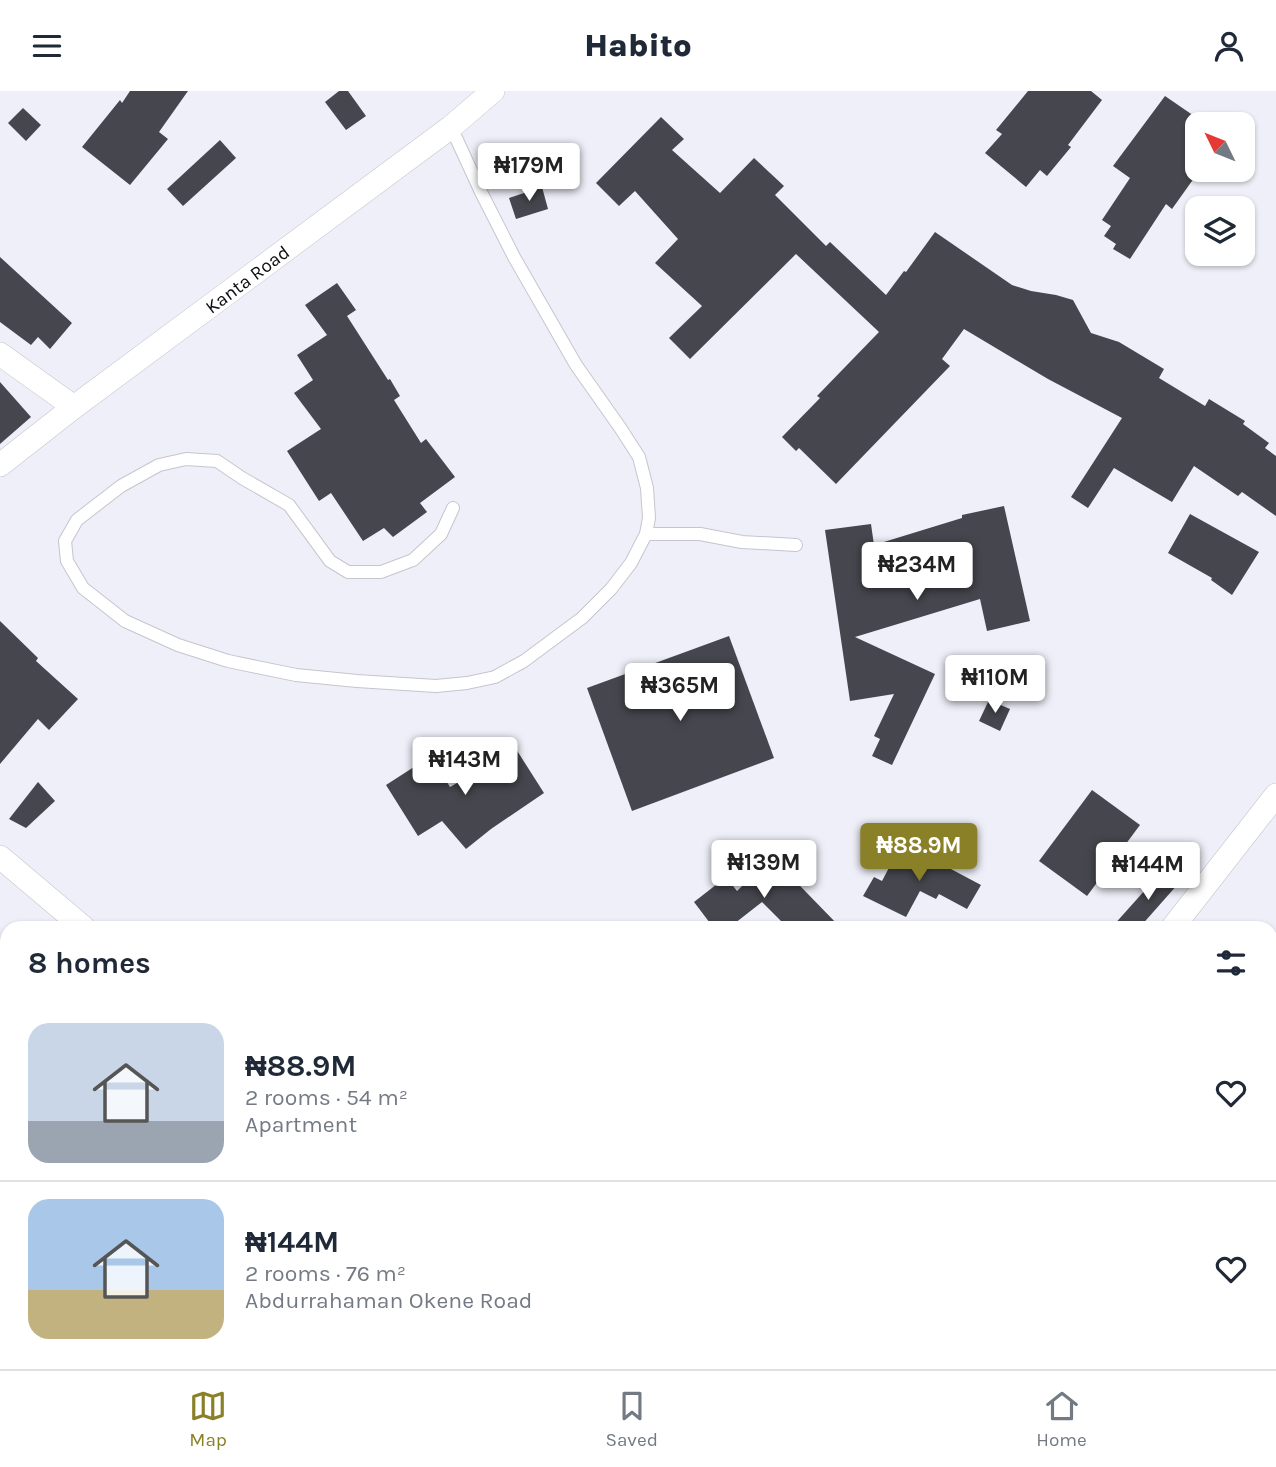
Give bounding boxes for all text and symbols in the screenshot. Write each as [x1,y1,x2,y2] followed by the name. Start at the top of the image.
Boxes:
[28,27,66,65] icon: menu
[584,27,692,64] text: Habito
[1210,27,1248,65] icon: person
[1185,112,1255,182] north arrow
[1185,112,1255,266] map controls
[480,143,578,203] pin: ₦179M
[494,152,564,179] text: ₦179M
[1185,196,1255,266] button: layers
[201,241,294,318] street label: Kanta Road
[868,543,966,602] pin: ₦234M
[878,551,956,578] text: ₦234M
[946,655,1044,715] pin: ₦110M
[631,663,729,723] pin: ₦365M
[961,664,1029,691] text: ₦110M
[641,672,719,699] text: ₦365M
[416,737,514,797] pin: ₦143M
[429,746,501,773] text: ₦143M
[862,823,976,883] pin: ₦88.9M
[876,832,962,859] text: ₦88.9M
[715,841,813,900] pin: ₦139M
[1099,843,1197,902] pin: ₦144M
[727,849,801,876] text: ₦139M
[1112,851,1184,878] text: ₦144M
[1212,944,1250,982] icon: filters
[28,945,151,981] text: 8 homes
[245,1048,356,1084] text: ₦88.9M
[84,1051,168,1135] icon: home
[1212,1074,1250,1112] icon: heart
[245,1084,408,1111] text: 2 rooms · 54 m²
[245,1111,357,1138] text: Apartment
[245,1224,339,1260] text: ₦144M
[84,1227,168,1311] icon: home
[1212,1250,1250,1288] icon: heart
[245,1260,406,1287] text: 2 rooms · 76 m²
[245,1287,532,1314] text: Abdurrahaman Okene Road
[189,1387,227,1451] tab: Map
[605,1387,658,1451] tab: Saved
[1036,1387,1087,1451] tab: Home

